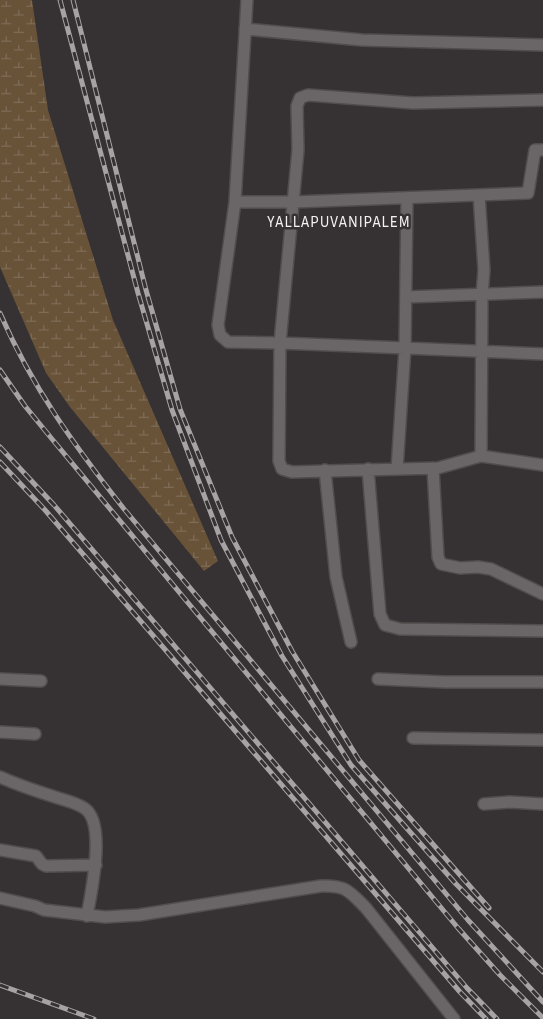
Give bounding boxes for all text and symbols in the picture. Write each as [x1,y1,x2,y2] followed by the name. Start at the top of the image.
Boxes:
[266,212,411,233] district label: YALLAPUVANIPALEM

